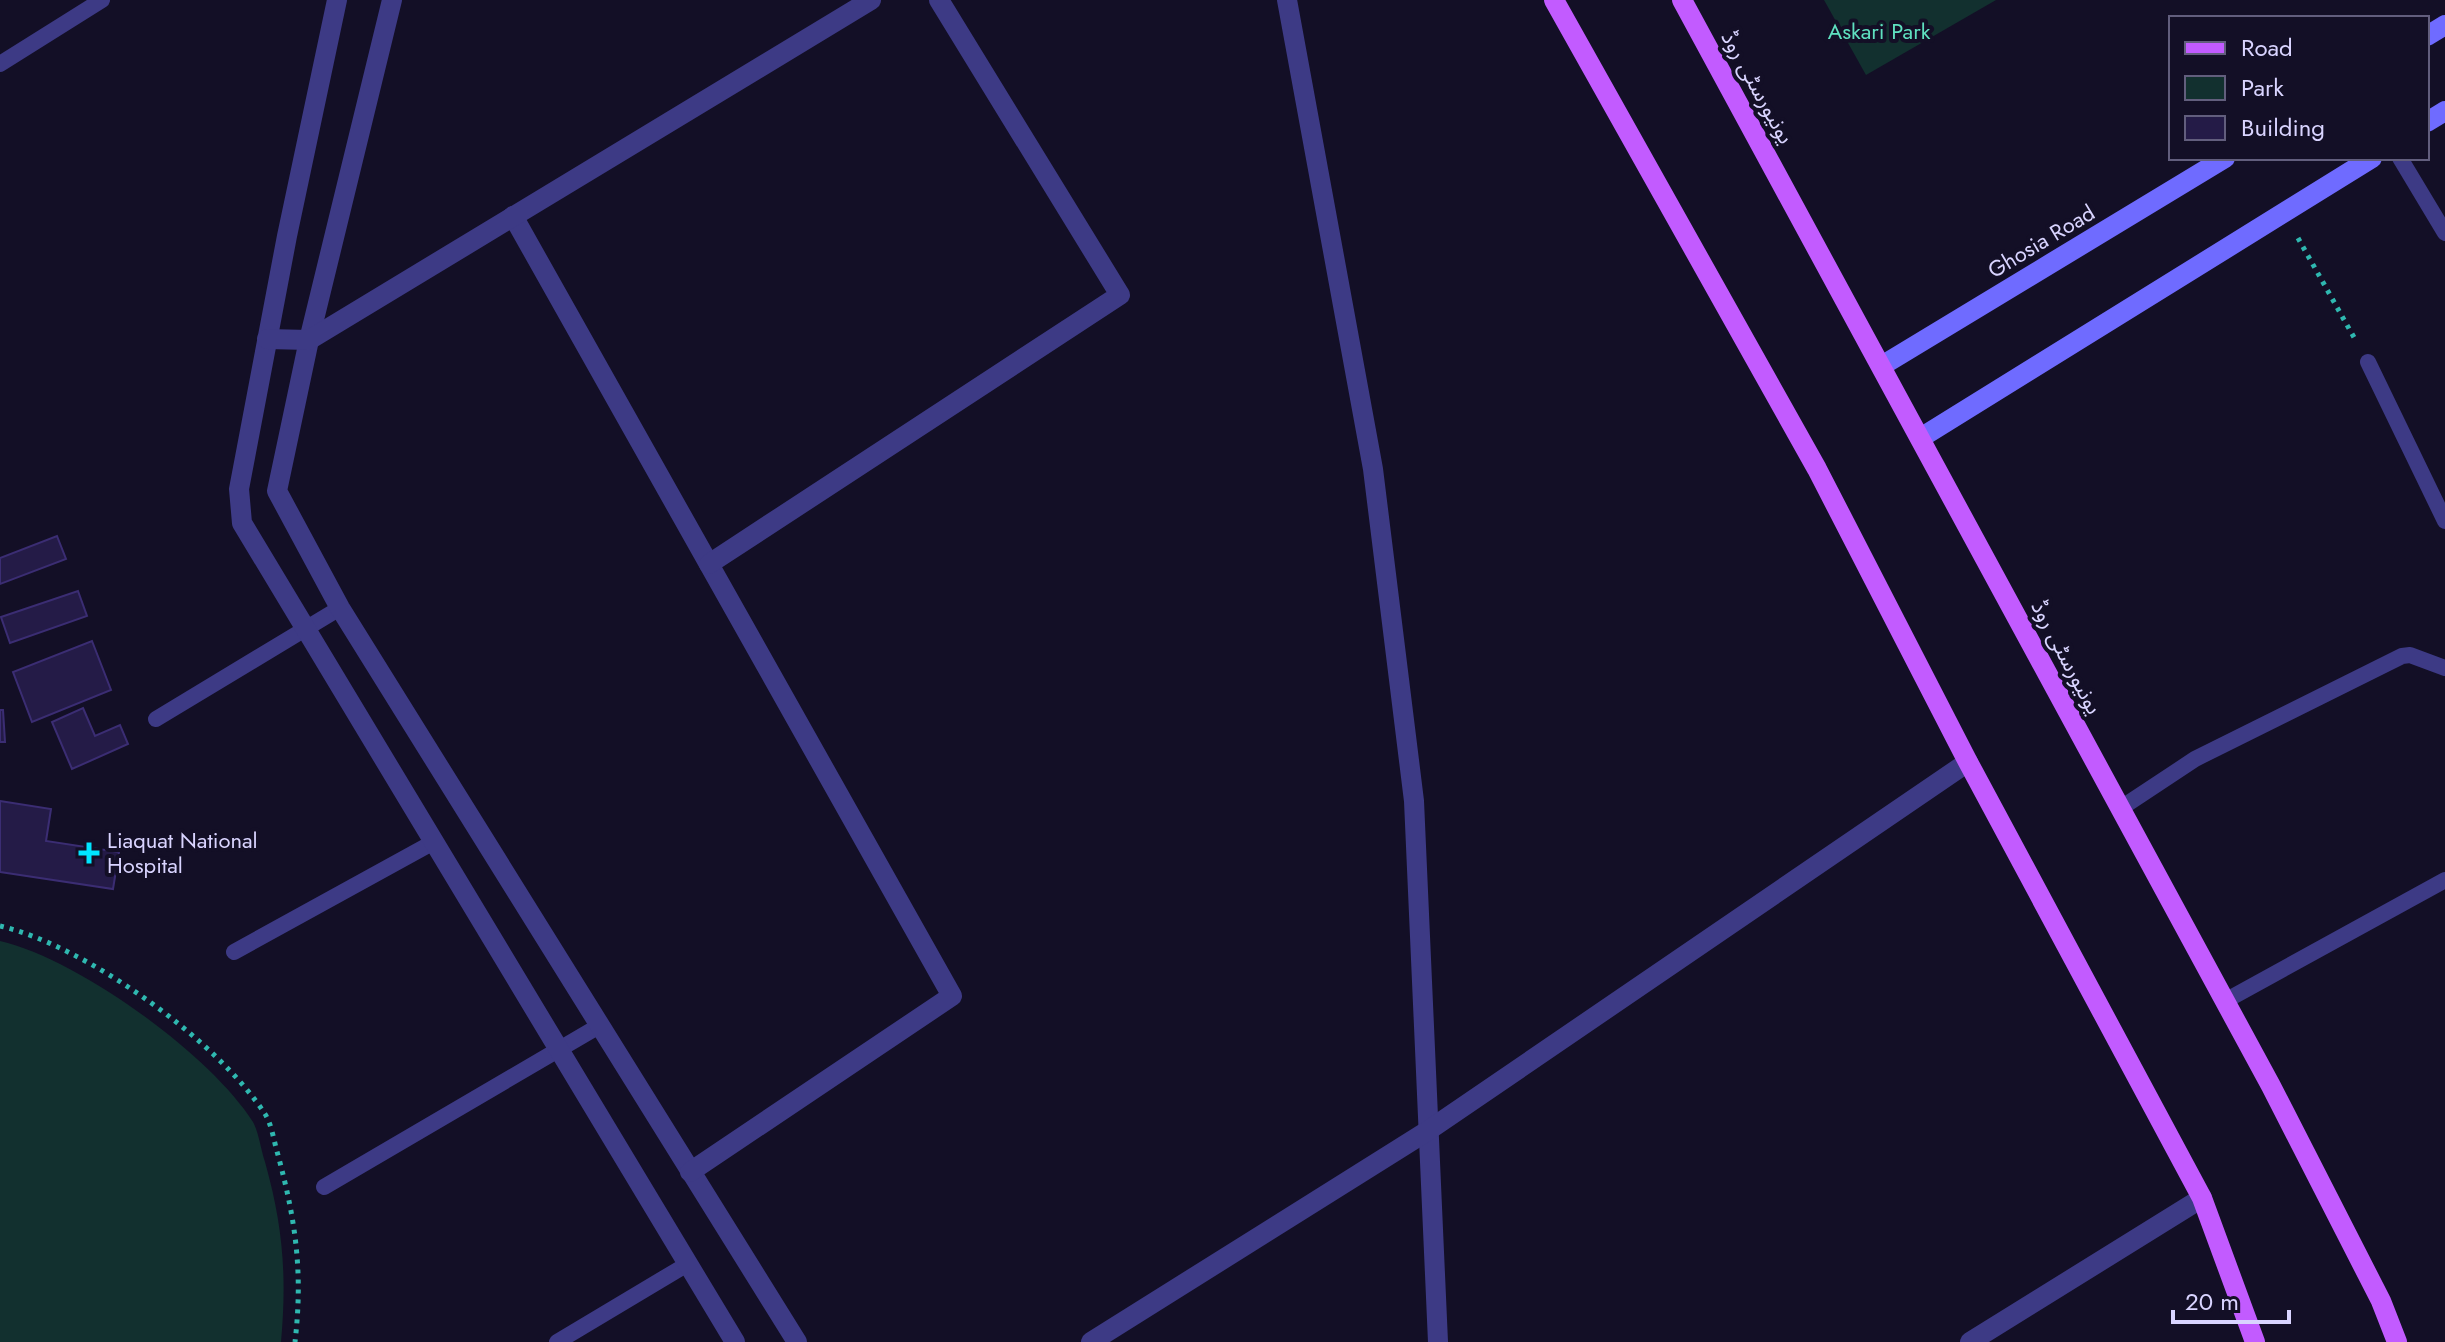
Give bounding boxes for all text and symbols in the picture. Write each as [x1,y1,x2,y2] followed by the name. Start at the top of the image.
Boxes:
[1828,15,1931,47] park label: Askari Park
[2169,16,2429,160] legend
[1714,24,1802,150] street label: یونیورسٹی روڈ
[2241,30,2293,65] text: Road
[2241,70,2284,105] text: Park
[2241,110,2325,145] text: Building
[1981,196,2101,286] street label: Ghosia Road
[2023,594,2111,720] street label: یونیورسٹی روڈ
[107,824,258,881] place label: Liaquat National Hospital
[78,842,100,864] marker: Liaquat National Hospital
[2173,1274,2289,1324] scale bar
[2185,1284,2239,1319] text: 20 m

